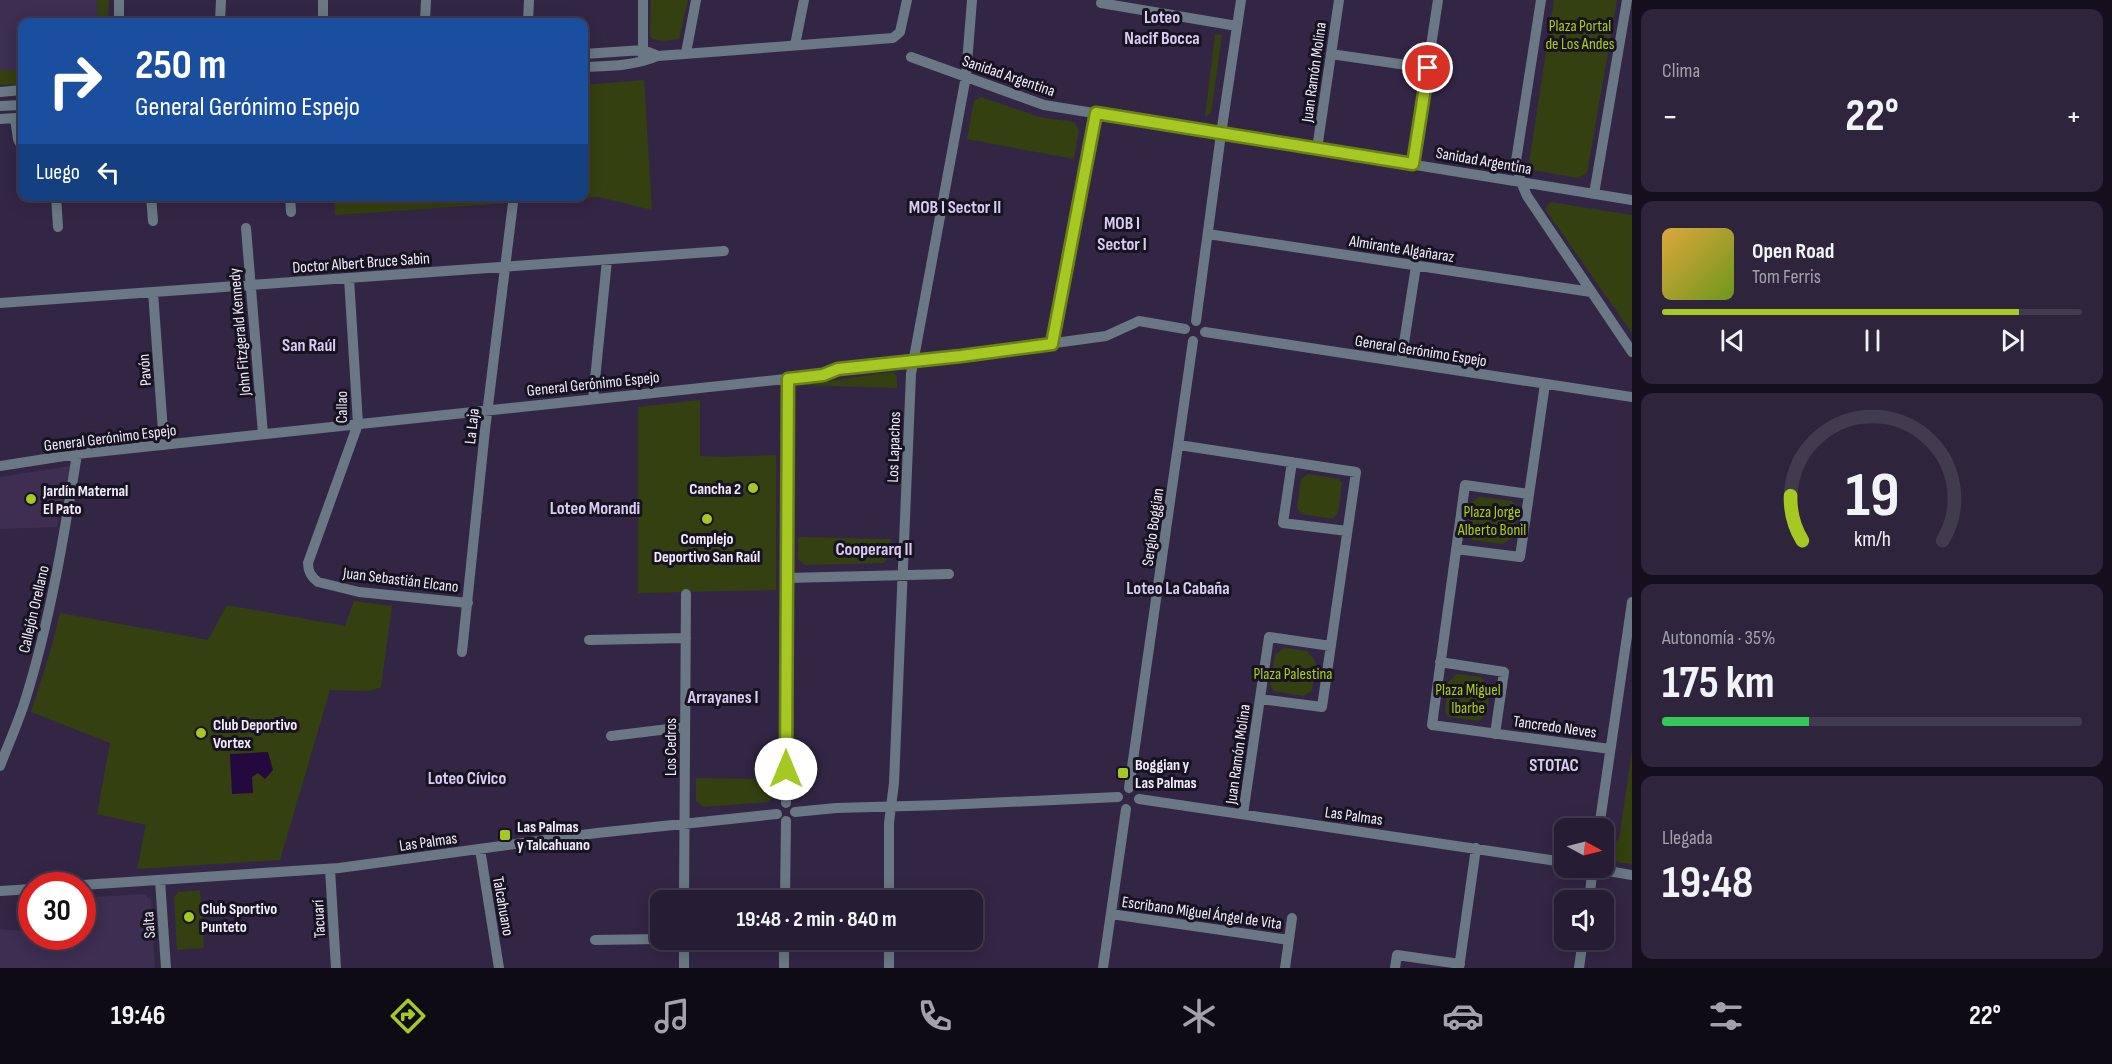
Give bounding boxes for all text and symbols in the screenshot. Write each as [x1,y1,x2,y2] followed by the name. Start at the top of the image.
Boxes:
[1124,7,1200,49] district label: Loteo Nacif Bocca
[1545,17,1615,54] park label: Plaza Portal de Los Andes
[1298,21,1331,124] street label: Juan Ramón Molina
[135,40,226,91] text: 250 m
[36,42,114,120] icon: right
[1402,42,1453,93] pin
[1411,51,1444,84] icon: arrive
[960,52,1057,101] street label: Sanidad Argentina
[1662,59,1700,83] text: Clima
[1845,89,1899,144] text: 22°
[135,91,360,123] text: General Gerónimo Espejo
[1662,97,1678,137] text: −
[2066,97,2082,137] text: +
[1434,144,1533,179] street label: Sanidad Argentina
[92,156,125,189] icon: left
[36,159,80,186] text: Luego
[909,197,1001,218] district label: MOB I Sector II
[1097,213,1147,255] district label: MOB I Sector I
[1347,232,1456,267] street label: Almirante Algañaraz
[1752,238,1834,265] text: Open Road
[292,249,431,278] street label: Doctor Albert Bruce Sabin
[1752,265,1821,289] text: Tom Ferris
[225,267,256,397] street label: John Fitzgerald Kennedy
[1716,324,1749,357] icon: previous
[1856,324,1889,357] icon: pause
[1996,324,2029,357] icon: next
[1353,332,1488,371] street label: General Gerónimo Espejo
[282,335,336,356] district label: San Raúl
[135,353,156,387] street label: Pavón
[526,368,660,401] street label: General Gerónimo Espejo
[333,391,352,423] street label: Callao
[461,407,484,445] street label: La Laja
[884,411,905,483] street label: Los Lapachos
[43,421,178,456] street label: General Gerónimo Espejo
[1845,459,1899,534] text: 19
[689,480,741,499] place label: Cancha 2
[746,481,760,495] marker: Cancha 2
[42,482,128,519] place label: Jardín Maternal El Pato
[1139,487,1168,567] street label: Sergio Boggian
[24,492,38,506] marker: Jardín Maternal El Pato
[550,498,640,519] district label: Loteo Morandi
[1457,503,1526,540] park label: Plaza Jorge Alberto Bonil
[700,512,714,526] marker: Complejo Deportivo San Raúl
[1853,527,1891,552] text: km/h
[654,530,760,567] place label: Complejo Deportivo San Raúl
[836,539,912,560] district label: Cooperarq II
[15,564,54,655] street label: Callejón Orellano
[341,564,460,597] street label: Juan Sebastián Elcano
[1126,578,1230,599] district label: Loteo La Cabaña
[1662,626,1776,650] text: Autonomía · 35%
[1662,656,1775,711] text: 175 km
[1253,665,1333,684] park label: Plaza Palestina
[1435,681,1501,718] park label: Plaza Miguel Ibarbe
[687,687,758,708] district label: Arrayanes I
[1222,703,1255,806] street label: Juan Ramón Molina
[1512,712,1598,743] street label: Tancredo Neves
[213,716,297,753] place label: Club Deportivo Vortex
[662,718,681,776] street label: Los Cedros
[194,726,208,740] marker: Club Deportivo Vortex
[754,737,818,801] position arrow
[1529,755,1579,776] district label: STOTAC
[1135,756,1197,793] place label: Boggian y Las Palmas
[1116,766,1130,780] marker: Boggian y Las Palmas
[428,768,506,789] district label: Loteo Cívico
[1324,803,1384,830] street label: Las Palmas
[517,818,590,855] place label: Las Palmas y Talcahuano
[1554,818,1614,878] north arrow
[1554,818,1614,950] map controls
[1662,826,1713,850] text: Llegada
[498,828,512,842] marker: Las Palmas y Talcahuano
[398,829,459,856] street label: Las Palmas
[1662,856,1753,911] text: 19:48
[18,872,96,950] speed limit sign: 30
[488,875,517,938] street label: Talcahuano
[1554,890,1614,950] button: sound
[1120,893,1283,934] street label: Escribano Miguel Ángel de Vita
[309,899,330,939] street label: Tacuarí
[201,900,277,937] place label: Club Sportivo Punteto
[736,906,897,933] text: 19:48 · 2 min · 840 m
[182,910,196,924] marker: Club Sportivo Punteto
[139,911,160,939] street label: Salta
[387,995,429,1037] icon: directions
[651,995,693,1037] icon: music
[914,995,956,1037] icon: phone
[1178,995,1220,1037] icon: climate
[1442,995,1484,1037] icon: car
[1705,995,1747,1037] icon: filters
[111,1000,166,1032] text: 19:46
[1969,1000,2001,1032] text: 22°

